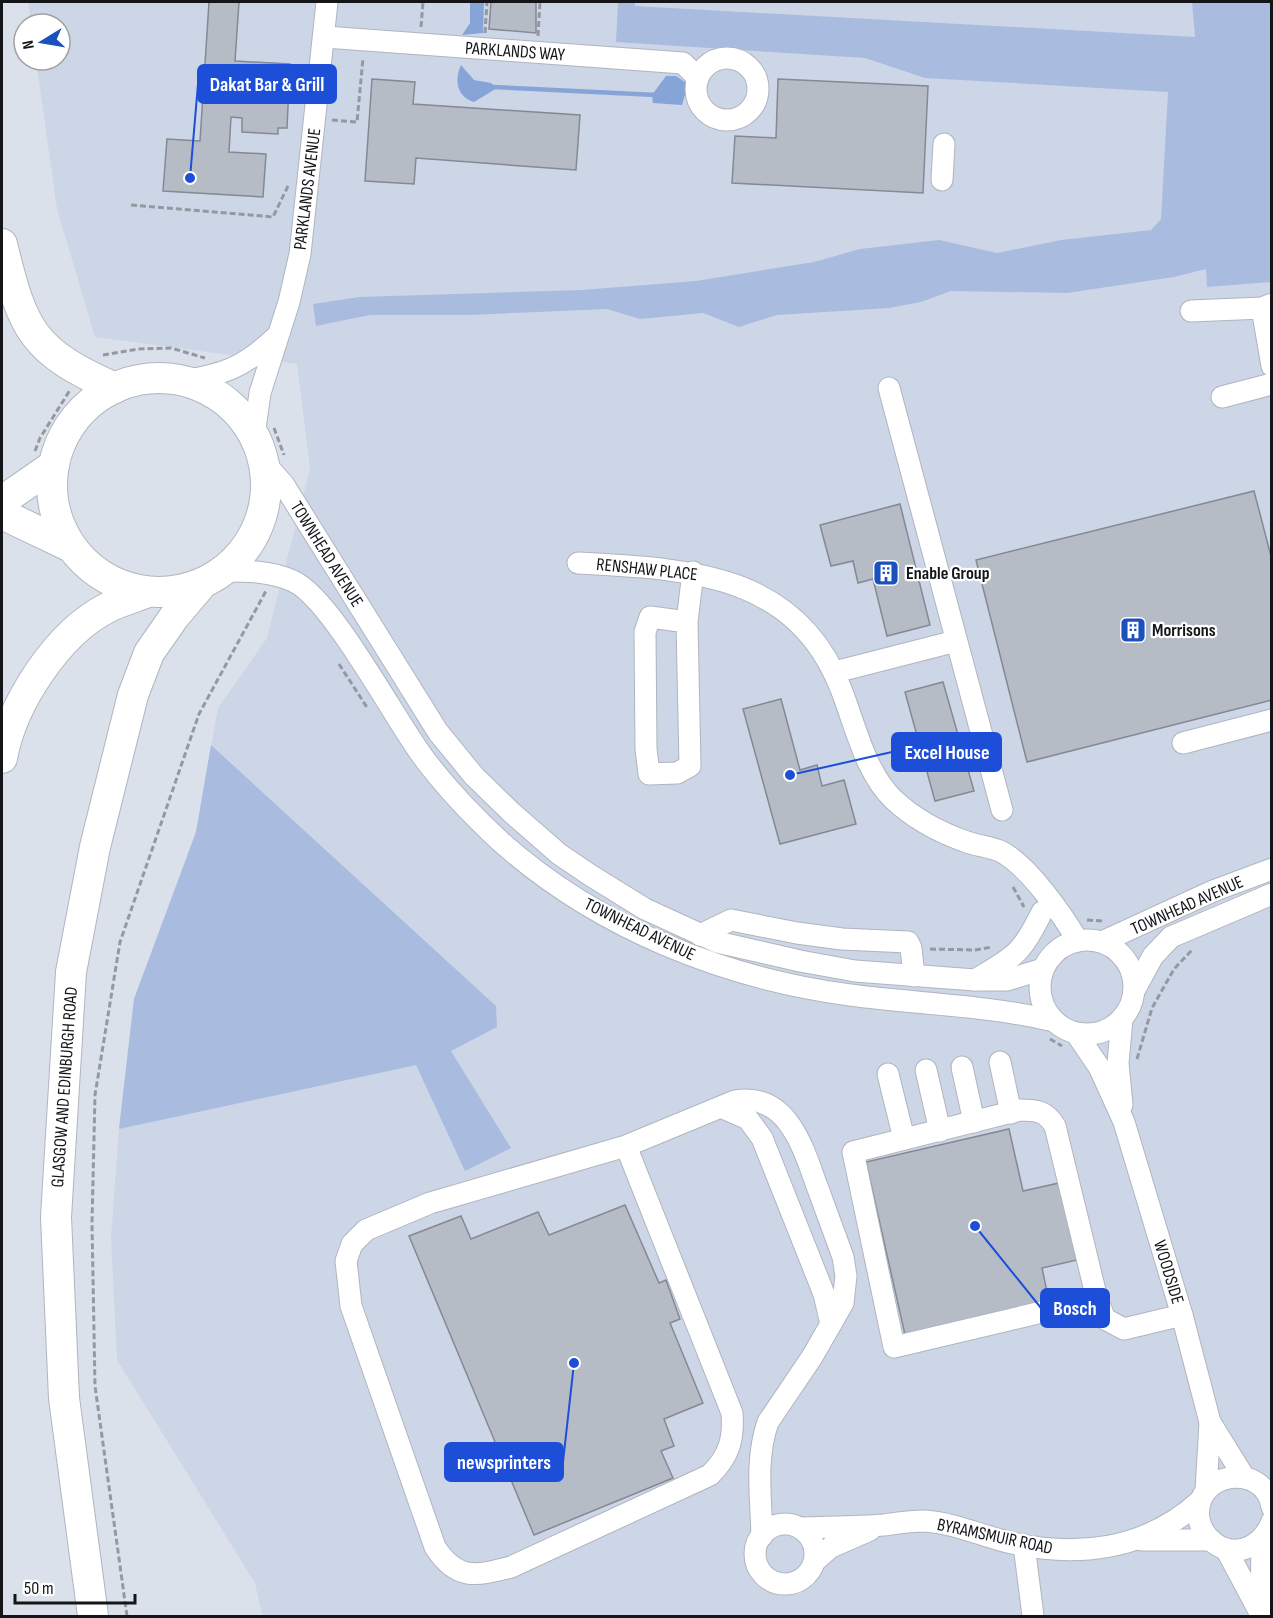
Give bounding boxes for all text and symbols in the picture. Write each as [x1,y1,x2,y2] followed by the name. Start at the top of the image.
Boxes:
[12,12,72,72] north arrow
[464,38,566,65] street label: PARKLANDS WAY
[19,39,39,51] text: N
[198,65,336,103] callout: Dakat Bar & Grill
[210,73,324,97] text: Dakat Bar & Grill
[290,127,325,251] street label: PARKLANDS AVENUE
[286,498,367,611] street label: TOWNHEAD AVENUE
[595,554,699,585] street label: RENSHAW PLACE
[871,558,901,588] building icon: Enable Group
[906,563,990,584] place label: Enable Group
[1118,615,1148,645] building icon: Morrisons
[1152,620,1216,641] place label: Morrisons
[892,733,1001,771] callout: Excel House
[904,741,990,765] text: Excel House
[1128,871,1247,940] street label: TOWNHEAD AVENUE
[581,894,699,965] street label: TOWNHEAD AVENUE
[47,986,82,1188] street label: GLASGOW AND EDINBURGH ROAD
[1149,1238,1188,1307] street label: WOODSIDE
[1041,1289,1109,1327] callout: Bosch
[1053,1297,1097,1321] text: Bosch
[445,1443,563,1481] callout: newsprinters
[457,1451,551,1475] text: newsprinters
[935,1514,1055,1559] street label: BYRAMSMUIR ROAD
[15,1567,135,1605] scale bar
[24,1578,54,1599] text: 50 m

